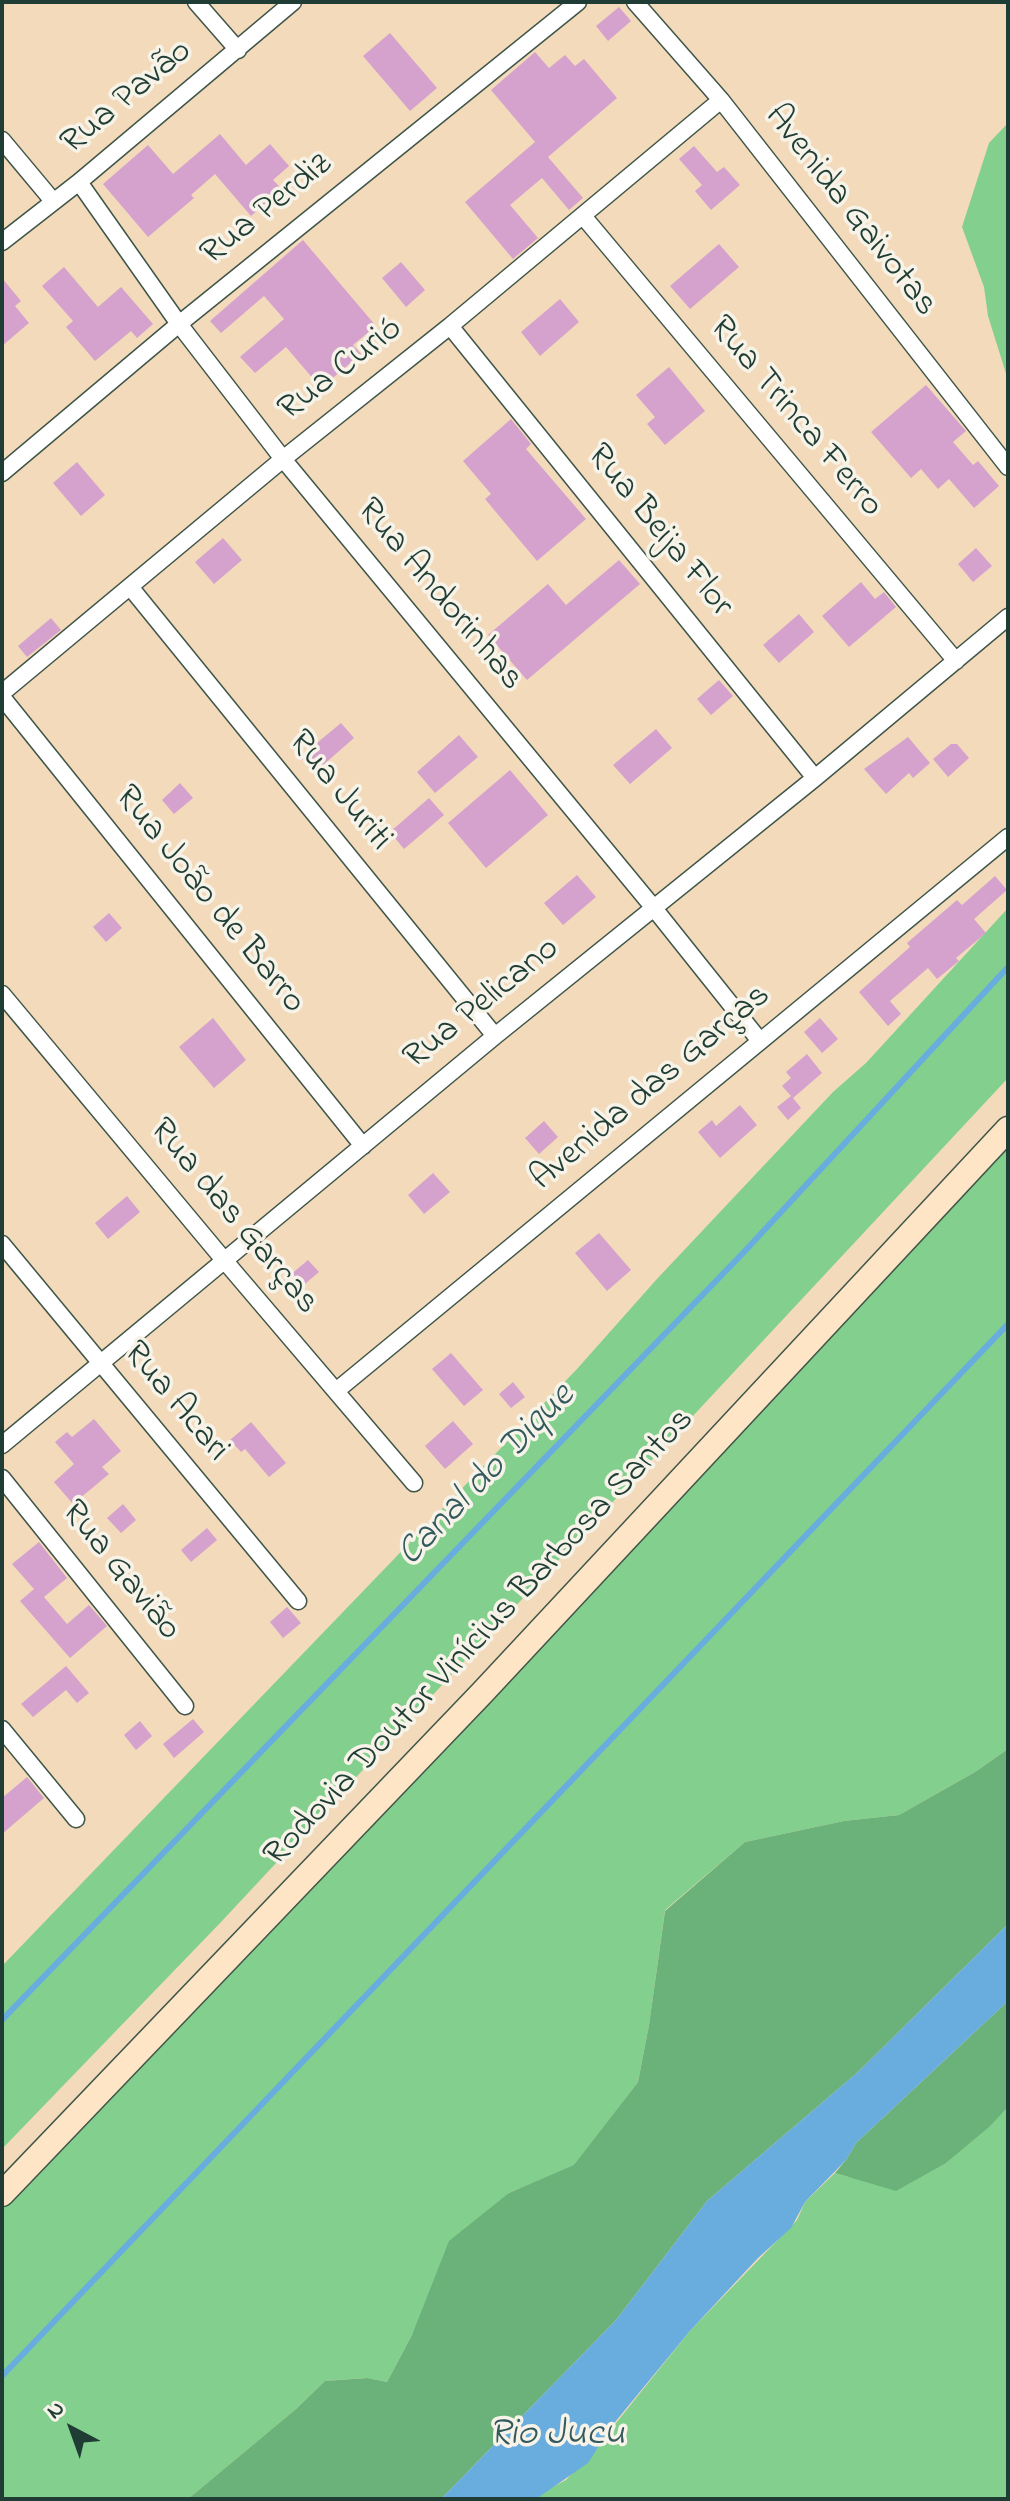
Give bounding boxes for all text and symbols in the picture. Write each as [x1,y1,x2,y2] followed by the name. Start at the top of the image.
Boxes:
[54,32,202,166] street label: Rua Pavão
[753,97,945,327] street label: Avenida Gaivotas
[194,145,342,277] street label: Rua Perdiz
[697,308,891,528] street label: Rua Trinca Ferro
[271,309,413,433] street label: Rua Curió
[575,437,741,627] street label: Rua Beija Flor
[345,491,531,701] street label: Rua Andorinhas
[276,723,400,861] street label: Rua Juriti
[103,778,313,1024] street label: Rua João de Barro
[396,929,570,1081] street label: Rua Pelicano
[523,976,781,1202] street label: Avenida das Garças
[137,1111,327,1325] street label: Rua das Garças
[111,1334,237,1472] street label: Rua Acari
[390,1376,586,1578] water label: Canal do Dique
[257,1401,705,1877] street label: Rodovia Doutor Vinícius Barbosa Santos
[49,1493,189,1651] street label: Rua Gavião
[32,2389,112,2469] north arrow
[40,2394,72,2428] text: N
[489,2414,625,2460] water label: Rio Jucu

